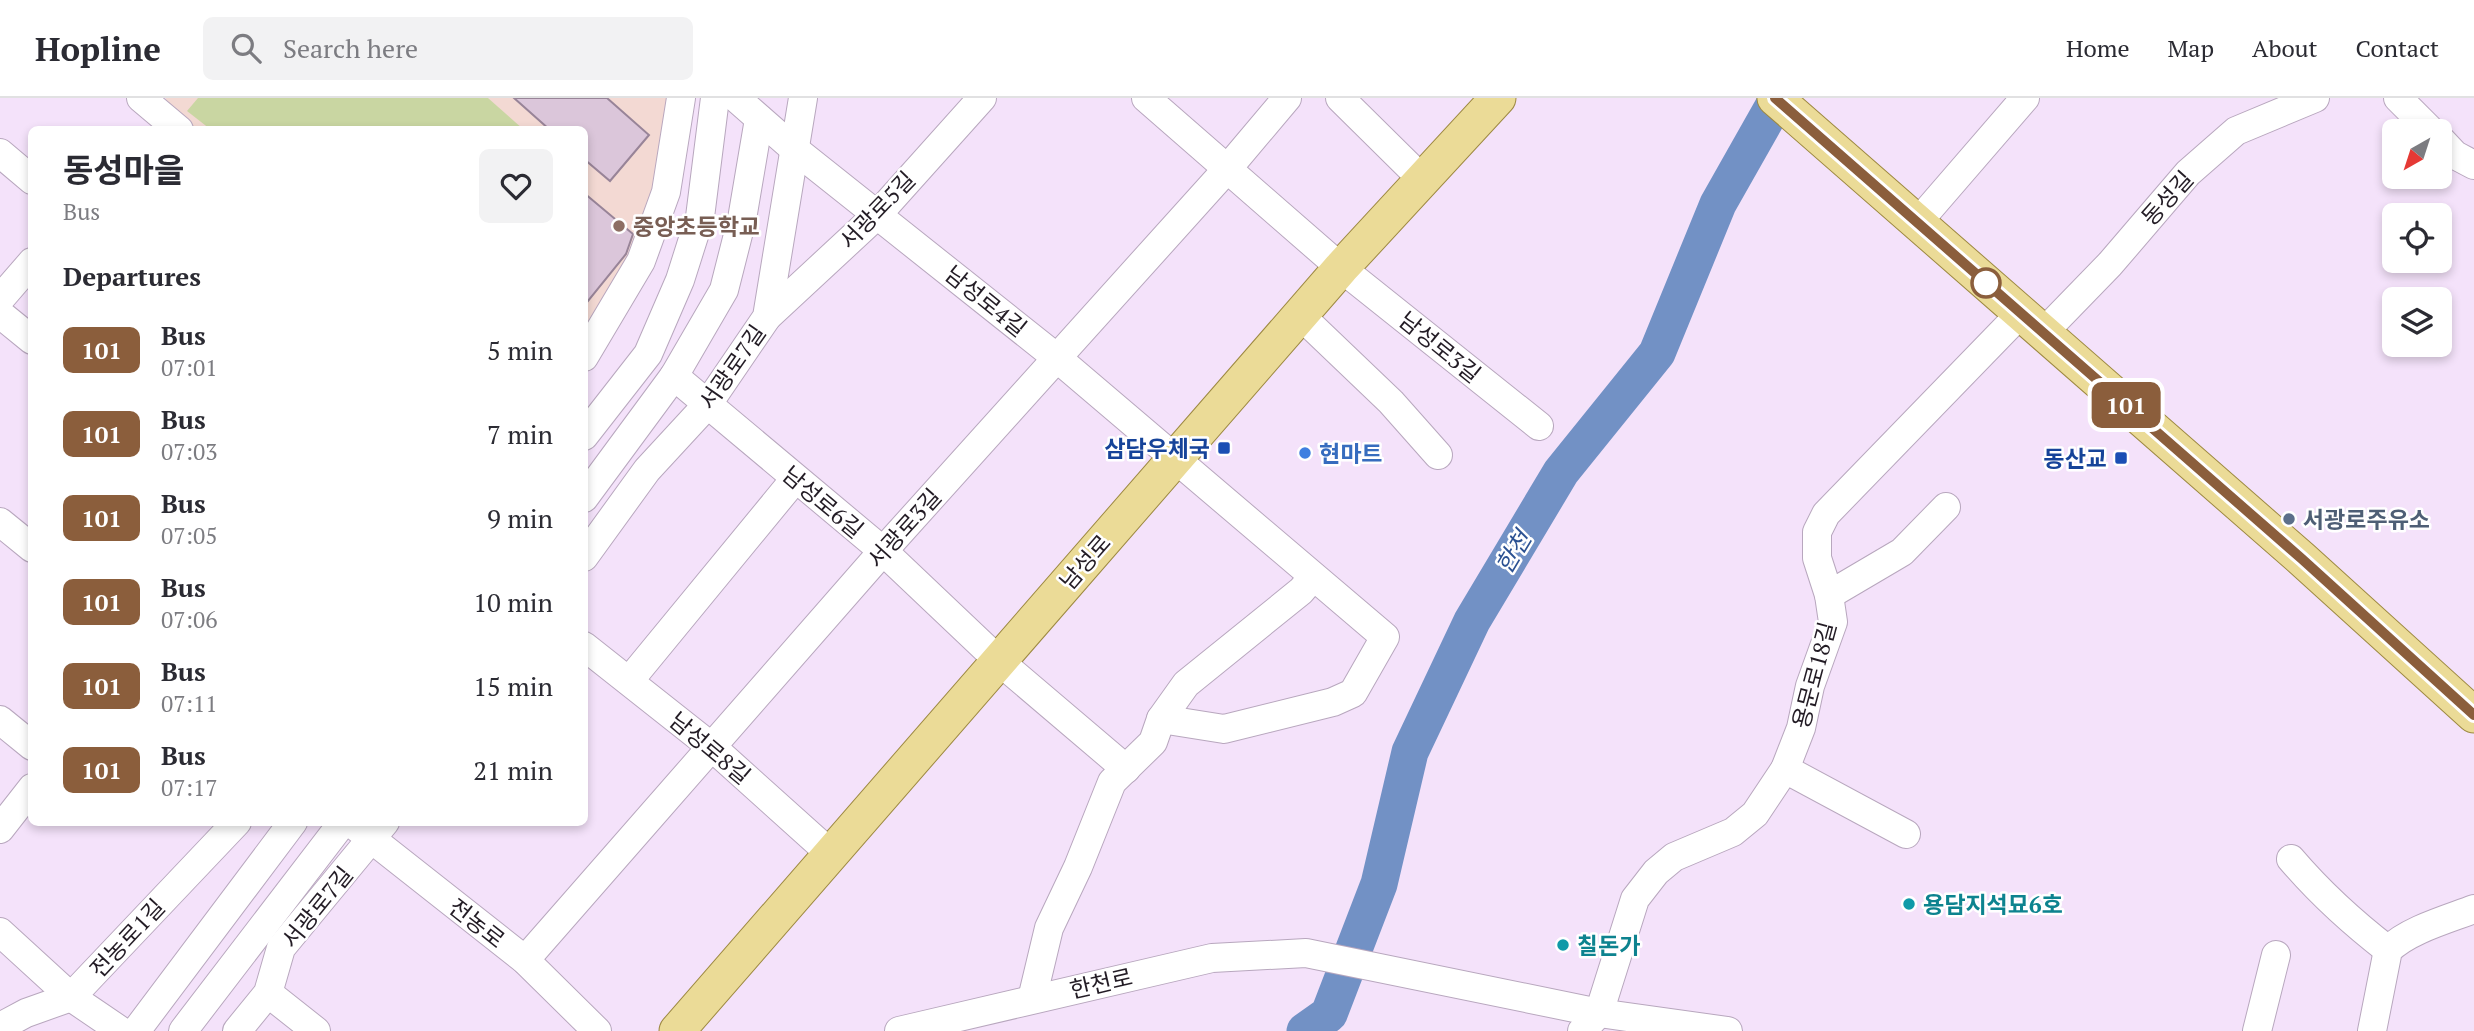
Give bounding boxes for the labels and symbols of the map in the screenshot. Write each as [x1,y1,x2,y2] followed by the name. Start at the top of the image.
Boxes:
[2382,119,2452,189] north arrow
[832,164,922,256] street label: 서광로5길
[2134,164,2200,232] street label: 동성길
[633,211,760,242] place label: 중앙초등학교
[611,218,627,234] marker: 중앙초등학교
[939,258,1033,344] street label: 남성로4길
[1971,268,2001,298] unlabelled marker
[1393,304,1487,390] street label: 남성로3길
[692,318,772,416] street label: 서광로7길
[2086,382,2166,428] line badge: 101
[1104,433,1210,464] place label: 삼담우체국
[1319,438,1382,469] place label: 현마트
[1216,440,1232,456] marker: 삼담우체국
[2044,443,2107,474] place label: 동산교
[1297,445,1313,461] marker: 현마트
[2113,450,2129,466] marker: 동산교
[776,459,870,545] street label: 남성로6길
[860,482,948,574] street label: 서광로3길
[2303,504,2430,535] place label: 서광로주유소
[2281,511,2297,527] marker: 서광로주유소
[1488,522,1540,579] water label: 한천
[1052,528,1118,596] street label: 남성로
[1785,618,1843,732] street label: 용문로18길
[663,705,757,791] street label: 남성로8길
[274,860,360,954] street label: 서광로7길
[1923,889,2063,920] place label: 용담지석묘6호
[442,891,512,955] street label: 전농로
[83,892,171,984] street label: 전농로1길
[1901,896,1917,912] marker: 용담지석묘6호
[1577,930,1640,961] place label: 칠돈가
[1555,937,1571,953] marker: 칠돈가
[1067,961,1135,1005] street label: 한천로

